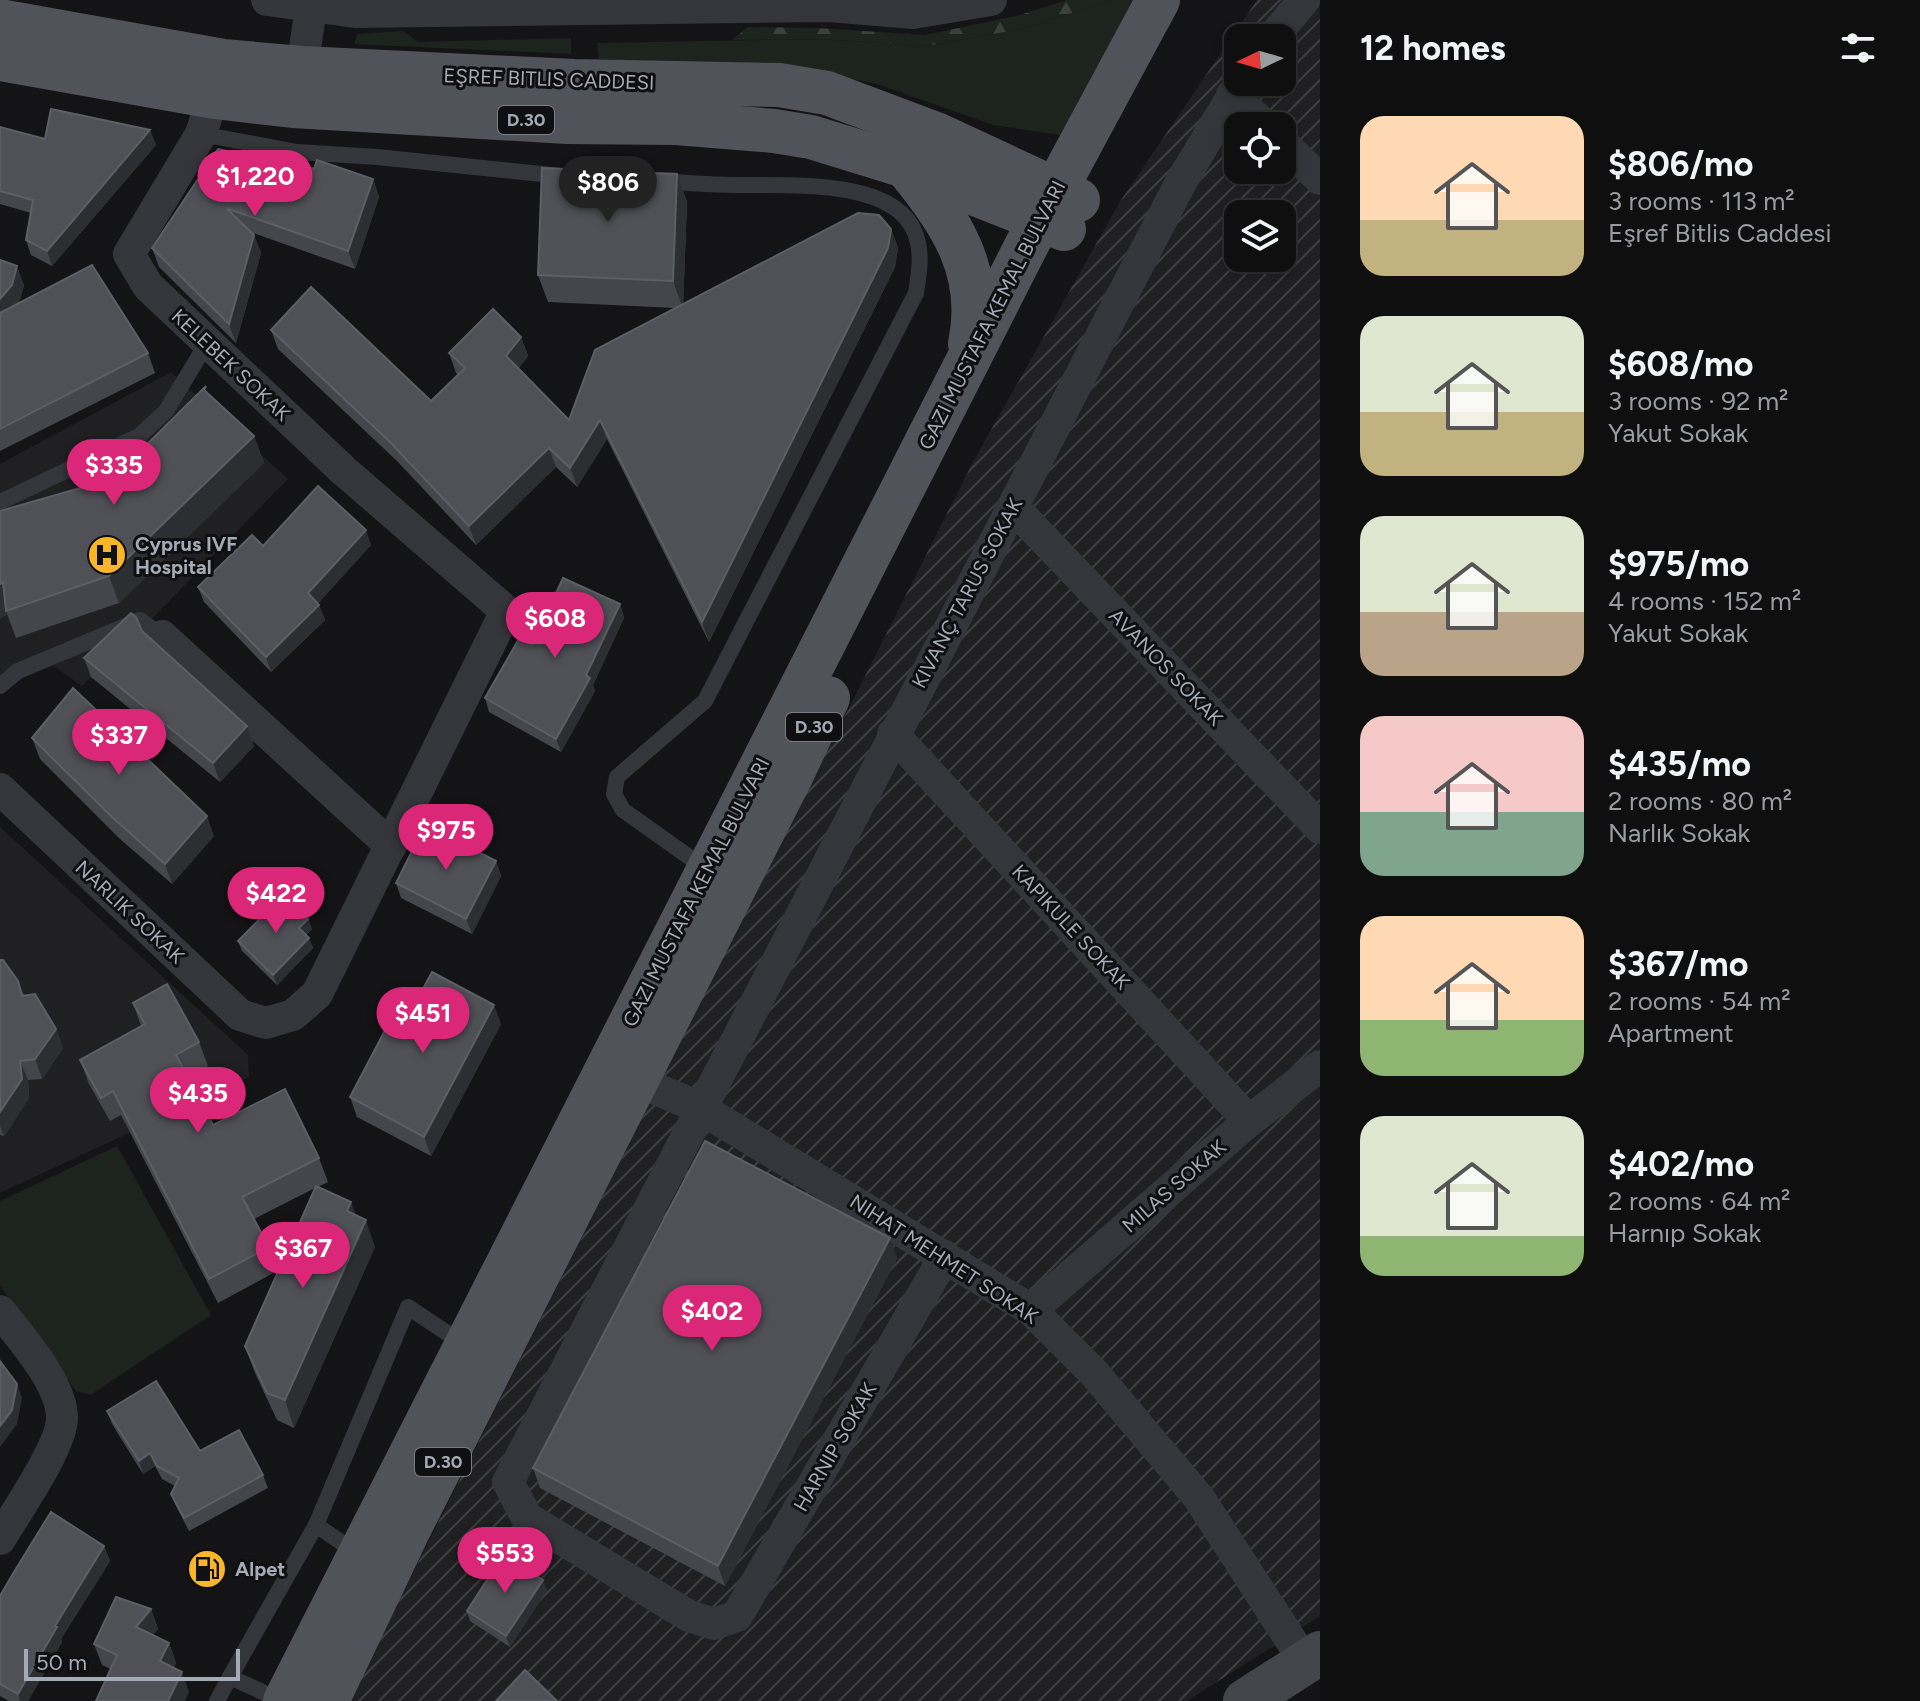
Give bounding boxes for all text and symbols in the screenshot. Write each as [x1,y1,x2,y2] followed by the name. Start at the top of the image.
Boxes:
[1224,24,1296,96] north arrow
[1224,24,1296,272] map controls
[1836,26,1880,70] icon: filters
[1360,28,1506,69] text: 12 homes
[443,63,655,95] street label: EŞREF BITLIS CADDESI
[498,106,554,134] road number: D.30
[1224,112,1296,184] button: locate
[1608,144,1754,185] text: $806/mo
[1424,148,1520,244] icon: home
[190,150,320,218] pin: $1,220
[561,156,655,224] pin: $806
[215,160,295,192] text: $1,220
[577,166,639,198] text: $806
[913,176,1071,454] street label: GAZI MUSTAFA KEMAL BULVARI
[1608,185,1795,217] text: 3 rooms · 113 m²
[1224,200,1296,272] button: layers
[1608,217,1831,249] text: Eşref Bitlis Caddesi
[167,304,296,427] street label: KELEBEK SOKAK
[1608,344,1754,385] text: $608/mo
[1424,348,1520,444] icon: home
[1608,385,1788,417] text: 3 rooms · 92 m²
[1608,417,1748,449] text: Yakut Sokak
[67,439,161,507] pin: $335
[85,449,143,481] text: $335
[907,493,1028,692] street label: KIVANÇ TARUS SOKAK
[135,532,237,579] place label: Cyprus IVF Hospital
[86,534,128,576] hospital icon: Cyprus IVF Hospital
[1608,544,1749,585] text: $975/mo
[1424,548,1520,644] icon: home
[1608,585,1801,617] text: 4 rooms · 152 m²
[508,592,602,660] pin: $608
[524,602,586,634] text: $608
[1104,604,1228,731] street label: AVANOS SOKAK
[1608,617,1748,649] text: Yakut Sokak
[72,709,166,777] pin: $337
[786,713,842,741] road number: D.30
[90,719,148,751] text: $337
[1608,744,1751,785] text: $435/mo
[1424,748,1520,844] icon: home
[617,753,775,1031] street label: GAZI MUSTAFA KEMAL BULVARI
[1608,785,1792,817] text: 2 rooms · 80 m²
[399,804,493,872] pin: $975
[416,814,476,846] text: $975
[1608,817,1750,849] text: Narlık Sokak
[71,855,190,969] street label: NARLIK SOKAK
[1007,860,1136,995] street label: KAPIKULE SOKAK
[229,867,323,935] pin: $422
[246,877,306,909] text: $422
[1608,944,1748,985] text: $367/mo
[1424,948,1520,1044] icon: home
[1608,985,1791,1017] text: 2 rooms · 54 m²
[376,987,470,1055] pin: $451
[395,997,451,1029] text: $451
[1608,1017,1734,1049] text: Apartment
[151,1067,245,1135] pin: $435
[168,1077,228,1109] text: $435
[1117,1134,1231,1237] street label: MILAS SOKAK
[1608,1144,1754,1185] text: $402/mo
[1424,1148,1520,1244] icon: home
[1608,1185,1790,1217] text: 2 rooms · 64 m²
[845,1189,1043,1329] street label: NIHAT MEHMET SOKAK
[1608,1217,1761,1249] text: Harnıp Sokak
[256,1222,350,1290] pin: $367
[274,1232,332,1264] text: $367
[665,1285,759,1353] pin: $402
[681,1295,743,1327] text: $402
[789,1378,882,1515] street label: HARNIP SOKAK
[415,1448,471,1476] road number: D.30
[458,1527,552,1595] pin: $553
[475,1537,535,1569] text: $553
[186,1548,228,1590] fuel station icon: Alpet
[235,1557,285,1581] place label: Alpet
[24,1645,240,1681] scale bar
[36,1649,87,1676] text: 50 m

